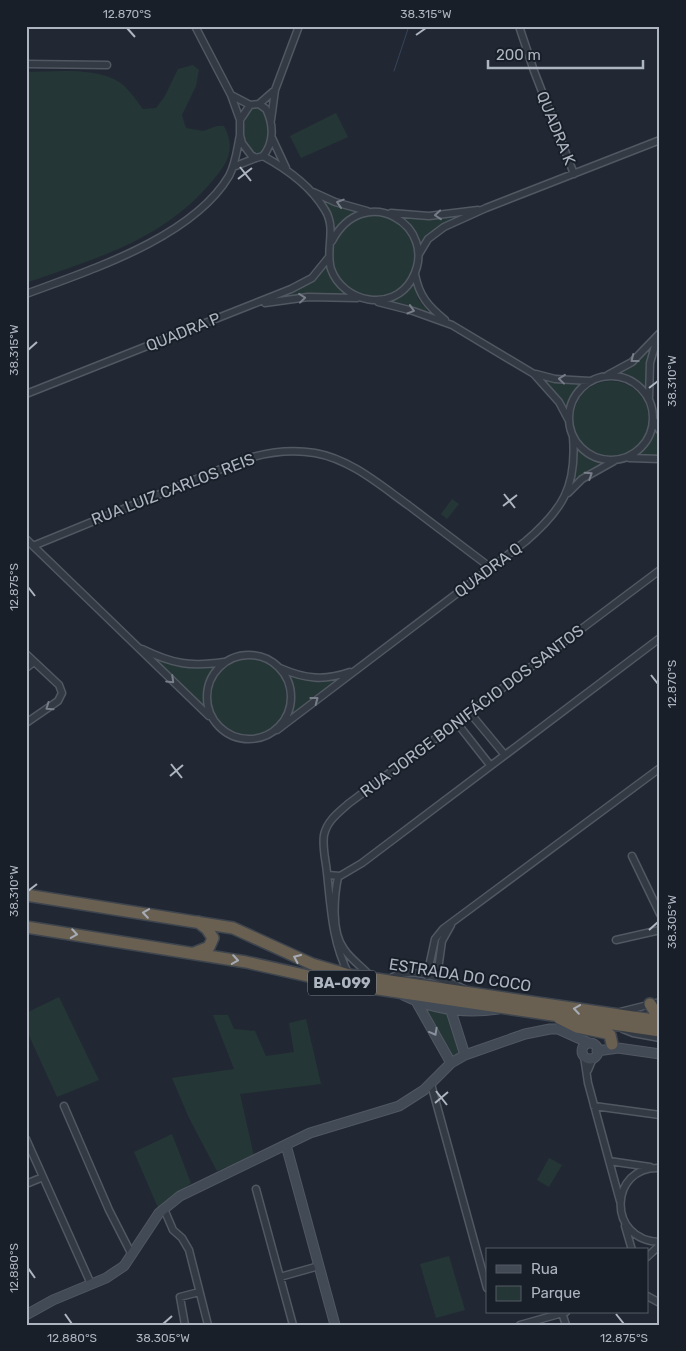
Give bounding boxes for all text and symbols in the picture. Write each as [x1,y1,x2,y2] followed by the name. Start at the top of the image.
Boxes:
[103,7,151,21] text: 12.870°S
[400,7,452,21] text: 38.315°W
[488,38,644,70] scale bar
[496,46,541,64] text: 200 m
[533,88,580,168] street label: QUADRA K
[337,199,345,209] one-way arrow
[434,209,442,220] one-way arrow
[299,293,307,304] one-way arrow
[407,305,415,315] one-way arrow
[143,308,223,356] street label: QUADRA P
[7,324,21,376] text: 38.315°W
[631,354,640,362] one-way arrow
[665,355,679,407] text: 38.310°W
[558,374,566,385] one-way arrow
[89,449,257,529] street label: RUA LUIZ CARLOS REIS
[583,472,592,482] one-way arrow
[451,539,525,601] street label: QUADRA Q
[7,563,21,611] text: 12.875°S
[357,621,587,801] street label: RUA JORGE BONIFÁCIO DOS SANTOS
[665,660,679,708] text: 12.870°S
[165,674,174,683] one-way arrow
[309,698,318,706] one-way arrow
[45,701,55,710] one-way arrow
[7,865,21,917] text: 38.310°W
[665,895,679,949] text: 38.305°W
[142,908,150,919] one-way arrow
[70,929,79,939] one-way arrow
[293,954,302,964] one-way arrow
[388,954,532,996] street label: ESTRADA DO COCO
[231,955,239,965] one-way arrow
[308,970,376,996] road number: BA-099
[573,1004,581,1015] one-way arrow
[427,1027,437,1036] one-way arrow
[7,1243,21,1293] text: 12.880°S
[486,1248,648,1314] legend
[531,1260,558,1278] text: Rua
[531,1284,581,1302] text: Parque
[47,1331,97,1345] text: 12.880°S
[136,1331,190,1345] text: 38.305°W
[600,1331,648,1345] text: 12.875°S

